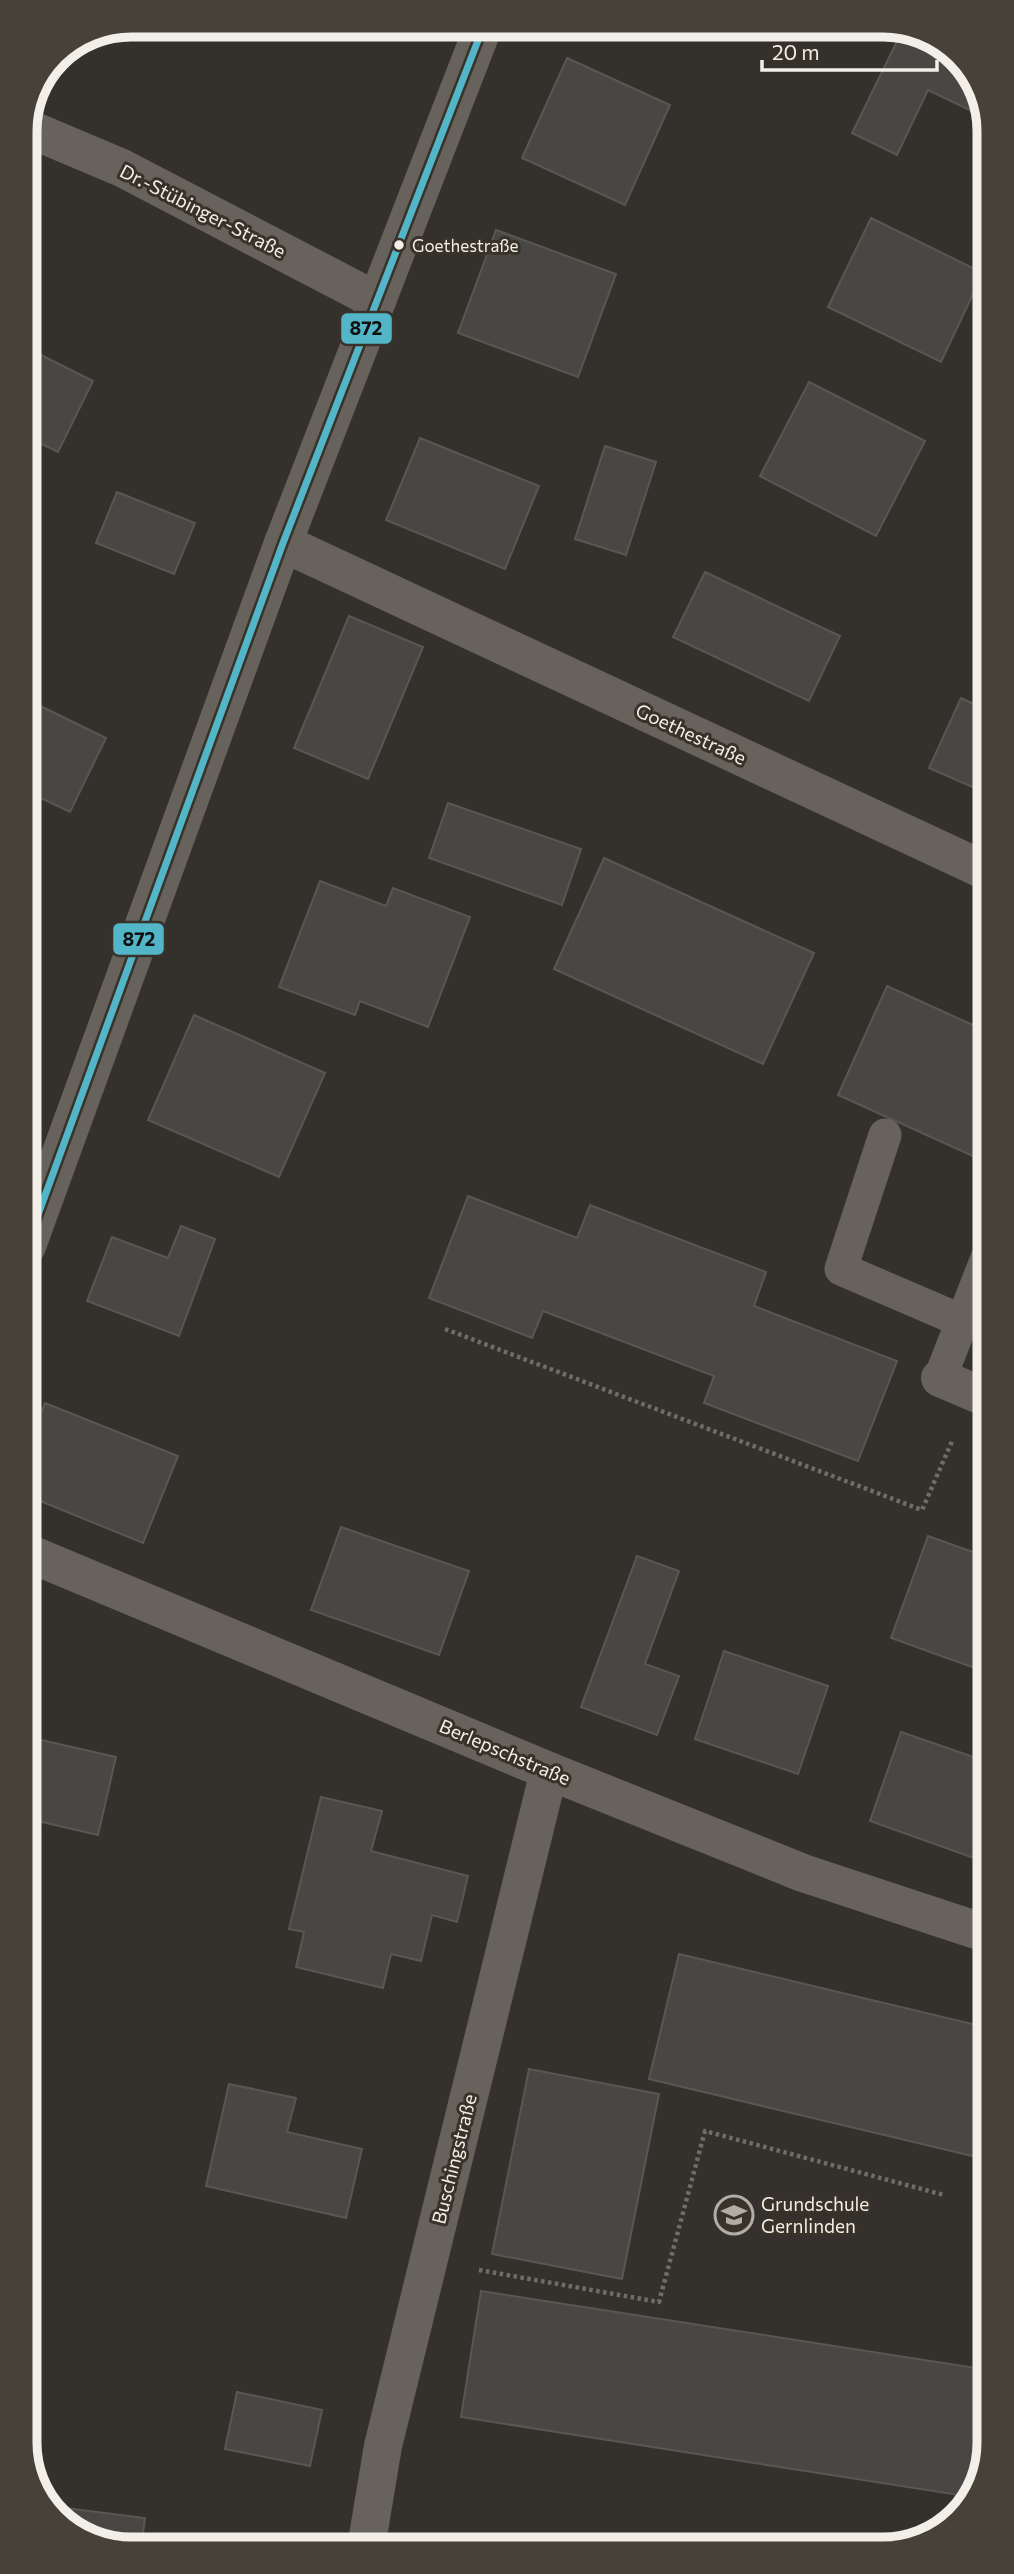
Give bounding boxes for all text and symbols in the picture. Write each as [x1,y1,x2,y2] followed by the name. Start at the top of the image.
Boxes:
[762,28,937,72] scale bar
[772,39,820,64] text: 20 m
[117,159,290,262] street label: Dr.-Stübinger-Straße
[412,235,519,256] place label: Goethestraße
[392,238,406,252] marker: Goethestraße
[340,312,393,345] line badge: 872
[350,316,382,339] text: 872
[632,698,750,769] street label: Goethestraße
[112,922,165,956] line badge: 872
[123,927,155,950] text: 872
[436,1714,574,1789] street label: Berlepschstraße
[426,2092,481,2226] street label: Buschingstraße
[761,2192,869,2237] place label: Grundschule Gernlinden
[713,2194,755,2236] school or university icon: Grundschule Gernlinden

